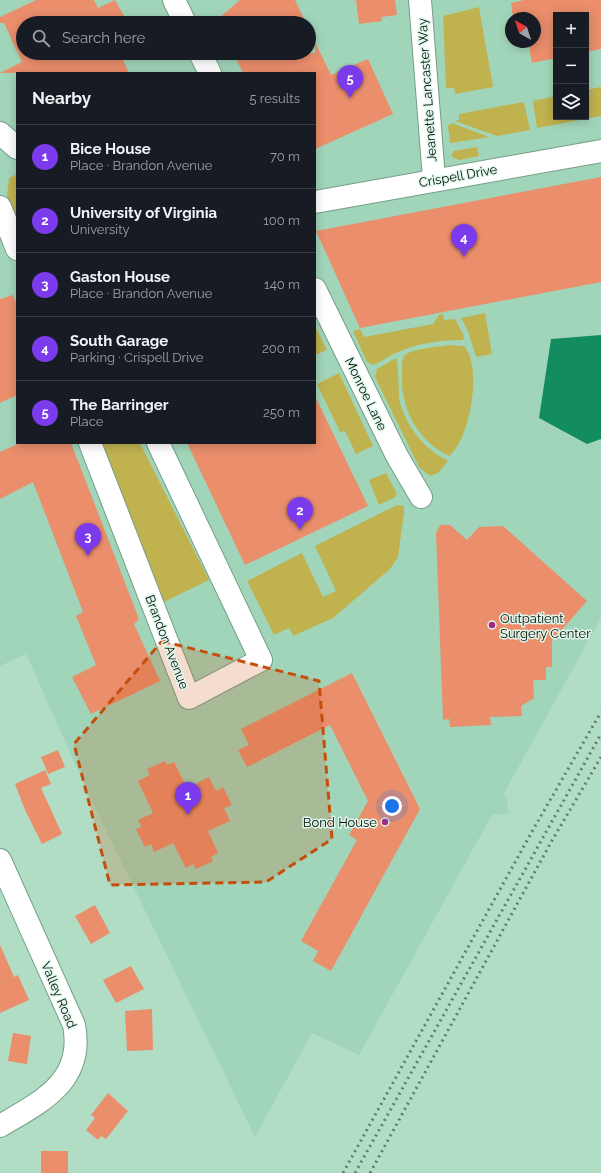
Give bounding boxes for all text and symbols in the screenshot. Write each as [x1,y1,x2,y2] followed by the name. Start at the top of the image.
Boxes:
[505,12,541,48] north arrow
[553,12,589,120] map controls
[553,12,589,48] button: +
[16,16,316,60] search box
[414,18,440,162] street label: Jeanette Lancaster Way
[30,27,52,49] icon: search
[62,29,145,47] text: Search here
[553,48,589,84] button: −
[337,65,363,98] pin: 5
[553,84,589,120] button: layers
[32,88,91,108] text: Nearby
[249,91,300,106] text: 5 results
[70,140,151,158] text: Bice House
[42,149,48,164] text: 1
[270,149,300,164] text: 70 m
[70,158,212,173] text: Place · Brandon Avenue
[418,162,499,190] street label: Crispell Drive
[70,204,217,222] text: University of Virginia
[41,213,49,228] text: 2
[263,213,300,228] text: 100 m
[70,222,130,237] text: University
[451,224,477,257] pin: 4
[70,268,170,286] text: Gaston House
[41,277,49,292] text: 3
[264,277,300,292] text: 140 m
[70,286,212,301] text: Place · Brandon Avenue
[70,332,168,350] text: South Garage
[41,341,49,356] text: 4
[262,341,300,356] text: 200 m
[70,350,203,365] text: Parking · Crispell Drive
[342,355,390,433] street label: Monroe Lane
[70,396,169,414] text: The Barringer
[41,405,49,420] text: 5
[263,405,300,420] text: 250 m
[70,414,103,429] text: Place
[287,497,313,530] pin: 2
[75,523,101,556] pin: 3
[142,593,192,692] street label: Brandon Avenue
[500,611,591,641] place label: Outpatient Surgery Center
[487,620,497,630] marker: Outpatient Surgery Center
[175,782,201,815] pin: 1
[382,796,402,816] your location
[303,815,377,830] place label: Bond House
[380,817,390,827] marker: Bond House
[38,959,80,1031] street label: Valley Road

